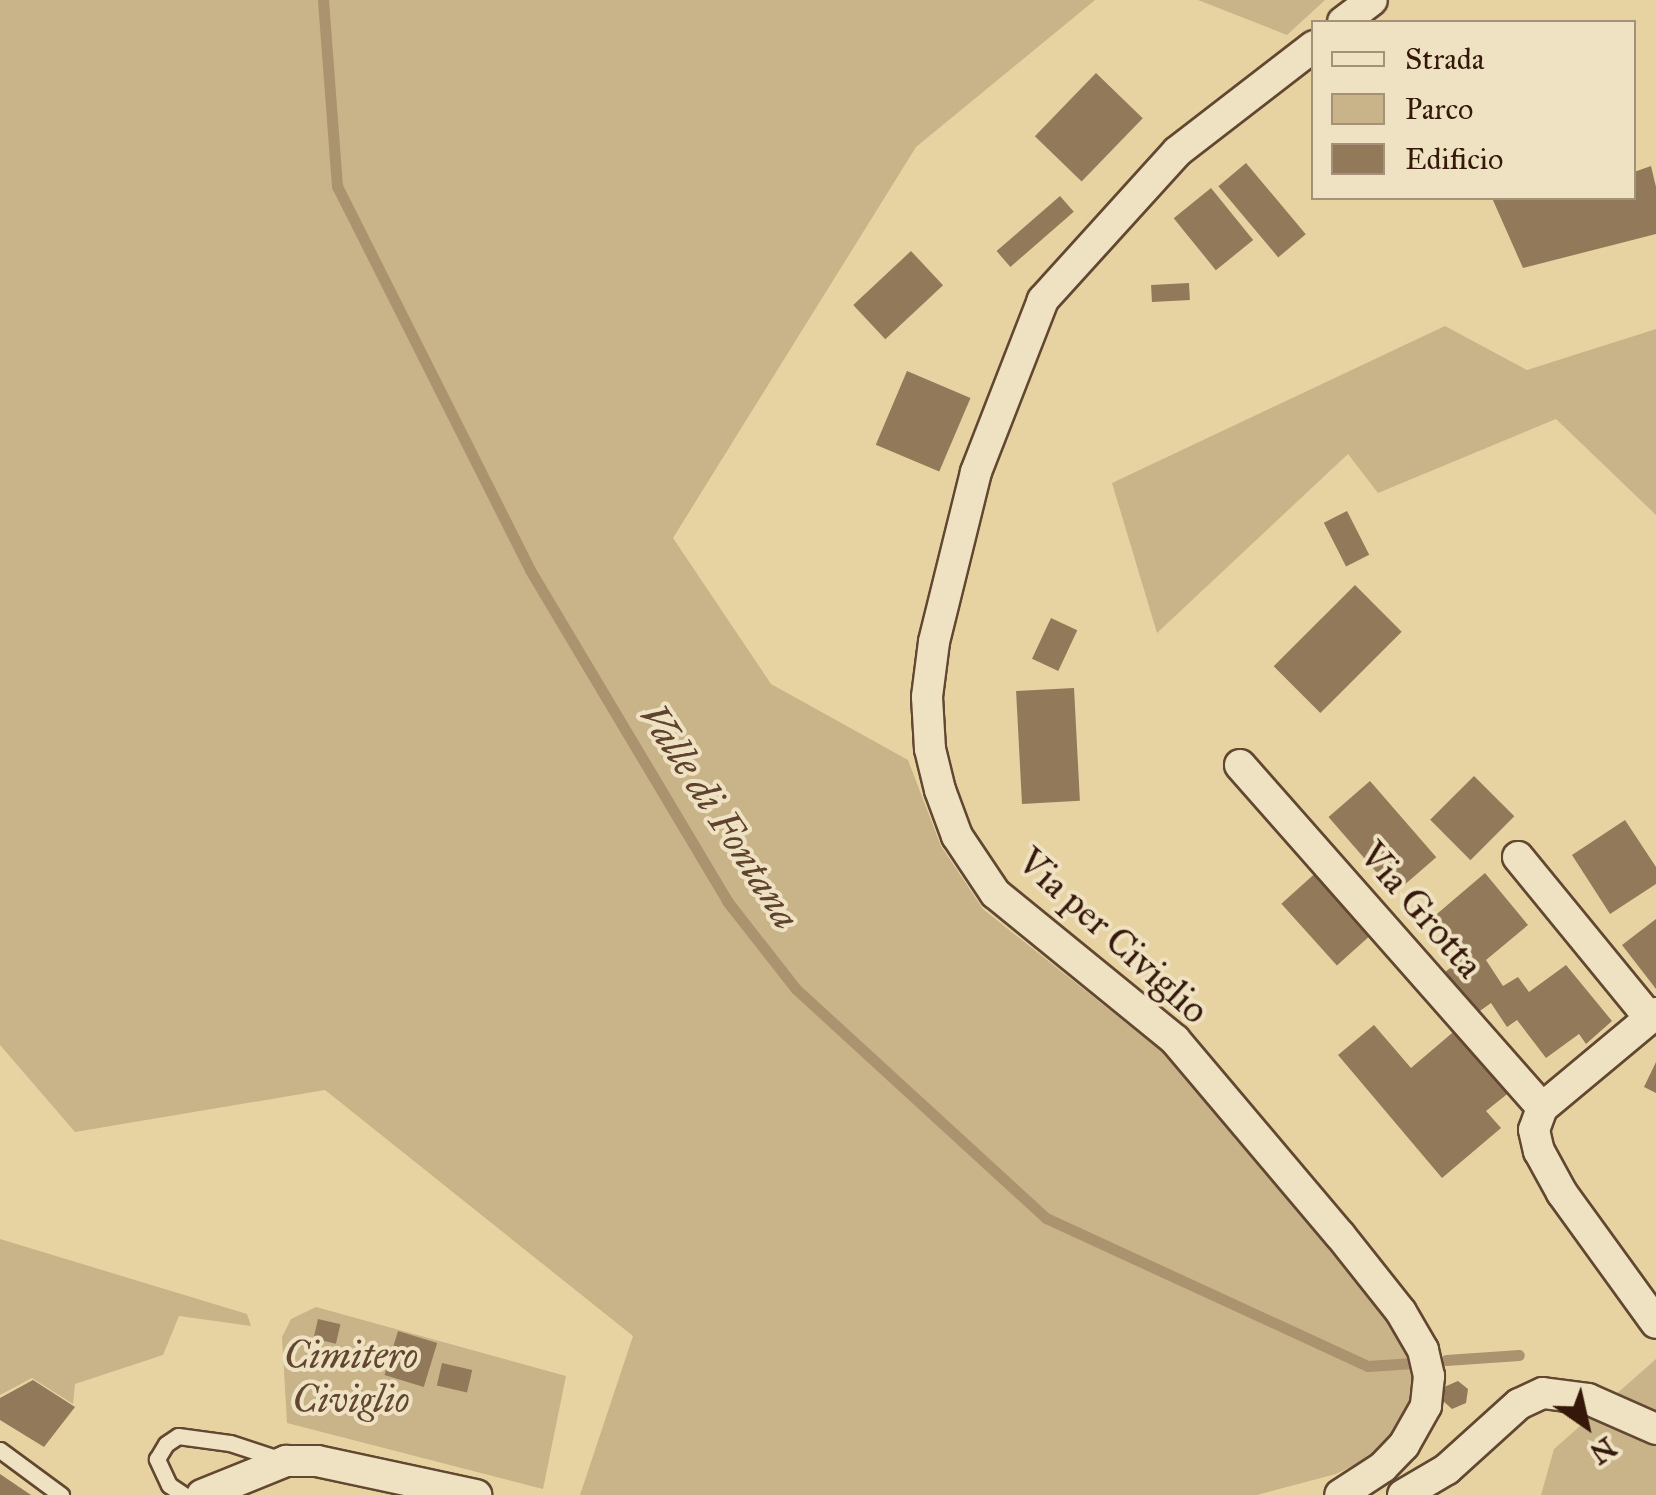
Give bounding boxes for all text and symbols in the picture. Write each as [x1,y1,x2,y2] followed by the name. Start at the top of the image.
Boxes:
[1311,20,1636,200] legend
[1405,41,1485,77] text: Strada
[1405,91,1473,127] text: Parco
[1405,141,1503,177] text: Edificio
[629,694,811,938] water label: Valle di Fontana
[1350,833,1492,987] street label: Via Grotta
[1008,838,1218,1034] street label: Via per Civiglio
[284,1333,418,1422] park label: Cimitero Civiglio
[1536,1375,1636,1475] north arrow
[1583,1429,1623,1471] text: N

